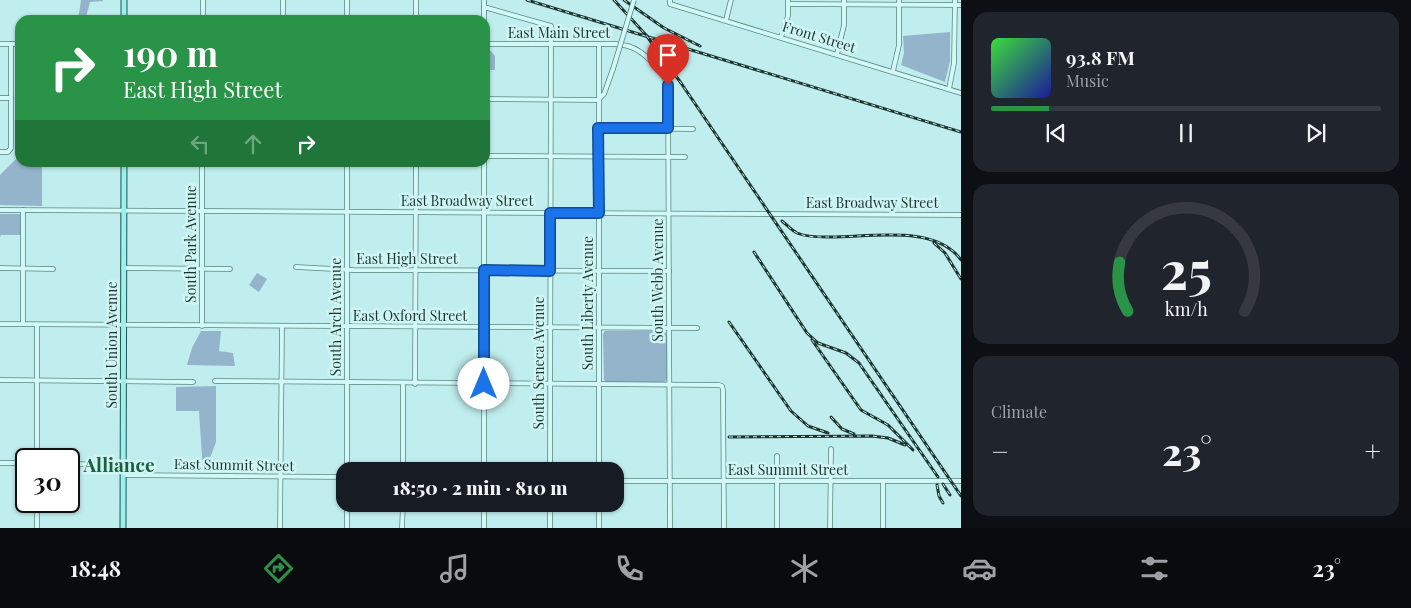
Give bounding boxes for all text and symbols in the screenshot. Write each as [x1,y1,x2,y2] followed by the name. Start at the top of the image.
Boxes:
[780,16,859,57] street label: Front Street
[508,23,611,42] street label: East Main Street
[123,29,218,76] text: 190 m
[647,34,689,85] pin
[40,35,105,100] icon: right
[654,41,682,69] icon: arrive
[1066,44,1135,70] text: 93.8 FM
[1066,70,1109,91] text: Music
[123,74,282,104] text: East High Street
[1042,119,1070,147] icon: previous
[1172,119,1200,147] icon: pause
[1302,119,1330,147] icon: next
[186,130,214,158] icon: left
[239,130,267,158] icon: ahead
[292,130,320,158] icon: right
[181,185,200,303] street label: South Park Avenue
[401,191,534,210] street label: East Broadway Street
[806,193,939,212] street label: East Broadway Street
[648,218,667,342] street label: South Webb Avenue
[1160,234,1212,303] text: 25
[578,236,597,370] street label: South Liberty Avenue
[356,249,459,268] street label: East High Street
[326,258,345,376] street label: South Arch Avenue
[102,281,121,409] street label: South Union Avenue
[529,297,548,429] street label: South Seneca Avenue
[1165,297,1208,320] text: km/h
[353,306,468,325] street label: East Oxford Street
[457,357,509,409] position arrow
[991,401,1047,422] text: Climate
[1162,425,1212,476] text: 23°
[991,432,1009,469] text: −
[1365,432,1381,469] text: +
[15,448,80,513] speed limit sign: 30
[82,451,155,477] district label: Alliance
[174,454,295,475] street label: East Summit Street
[728,460,849,479] street label: East Summit Street
[392,474,568,500] text: 18:50 · 2 min · 810 m
[261,551,296,586] icon: directions
[437,551,472,586] icon: music
[612,551,647,586] icon: phone
[787,551,822,586] icon: climate
[962,551,997,586] icon: car
[1137,551,1172,586] icon: filters
[70,553,121,583] text: 18:48
[1312,553,1341,583] text: 23°

